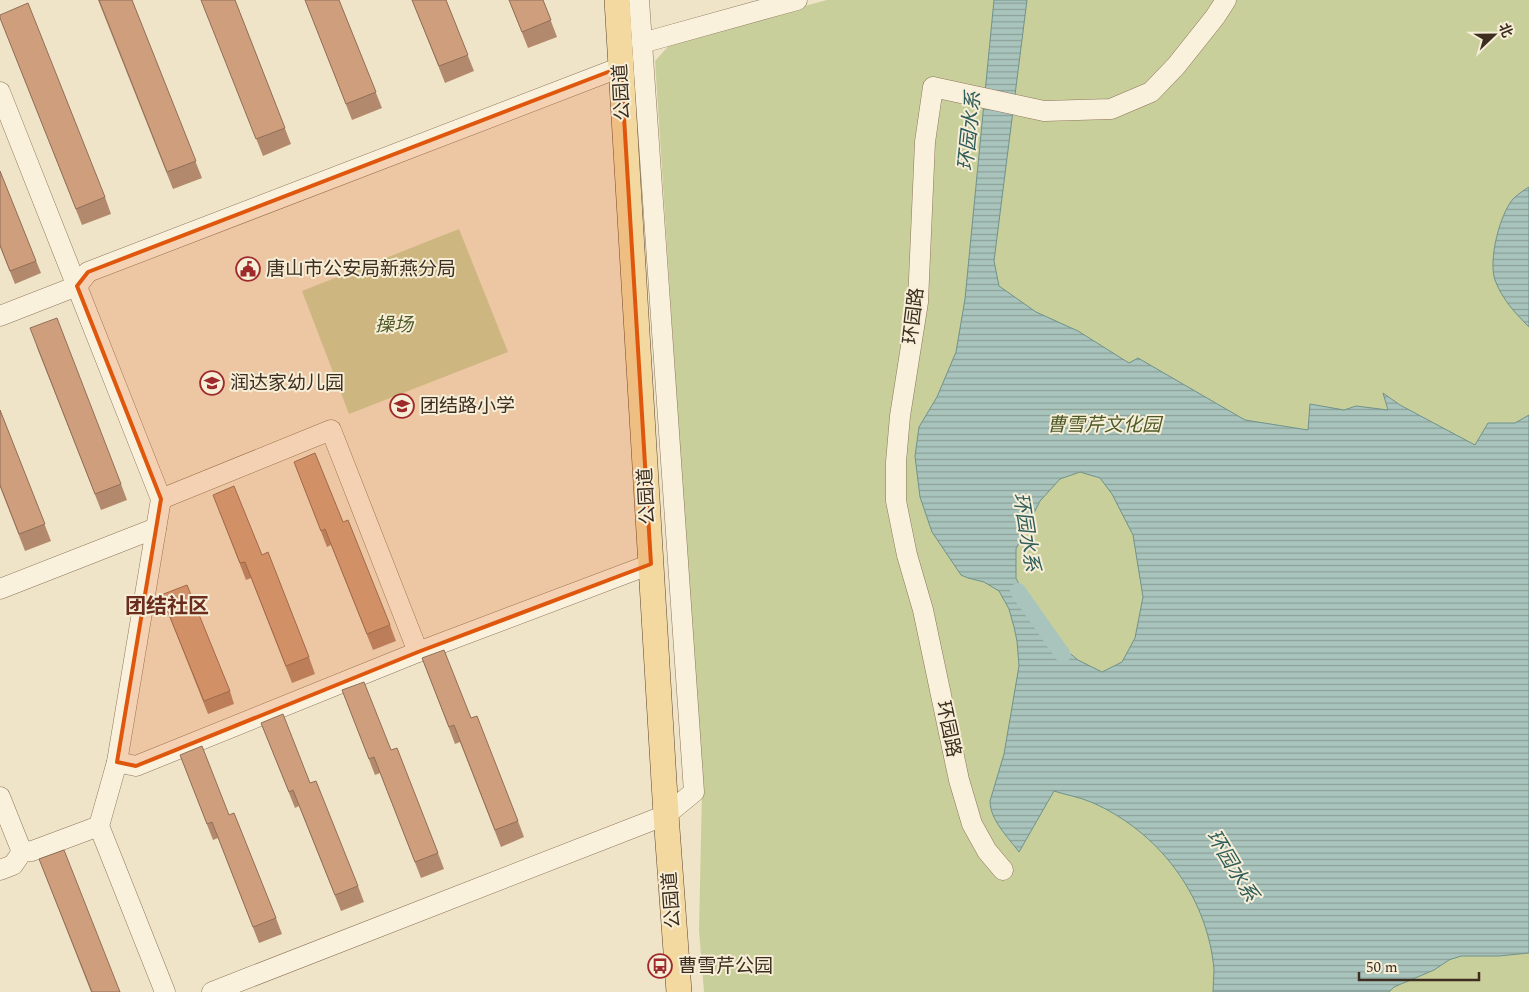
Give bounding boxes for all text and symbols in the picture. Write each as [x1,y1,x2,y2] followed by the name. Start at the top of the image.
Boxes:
[1469,10,1519,60] north arrow
[1493,20,1518,41] text: 北
[606,63,638,121] street label: 公园道
[951,89,989,172] water label: 环园水系
[266,255,456,284] place label: 唐山市公安局新燕分局
[235,256,261,282] public building icon: 唐山市公安局新燕分局
[896,286,932,346] street label: 环园路
[375,311,415,340] park label: 操场
[230,369,344,398] place label: 润达家幼儿园
[199,370,225,396] school or university icon: 润达家幼儿园
[420,392,515,421] place label: 团结路小学
[389,393,415,419] school or university icon: 团结路小学
[1047,411,1164,440] park label: 曹雪芹文化园
[631,467,663,525] street label: 公园道
[1005,490,1047,575] water label: 环园水系
[125,591,209,623] district label: 团结社区
[928,698,968,760] street label: 环园路
[1199,824,1266,909] water label: 环园水系
[656,871,688,929] street label: 公园道
[1359,950,1479,982] scale bar
[678,952,773,981] place label: 曹雪芹公园
[647,953,673,979] bus stop icon: 曹雪芹公园
[1366,956,1398,979] text: 50 m

